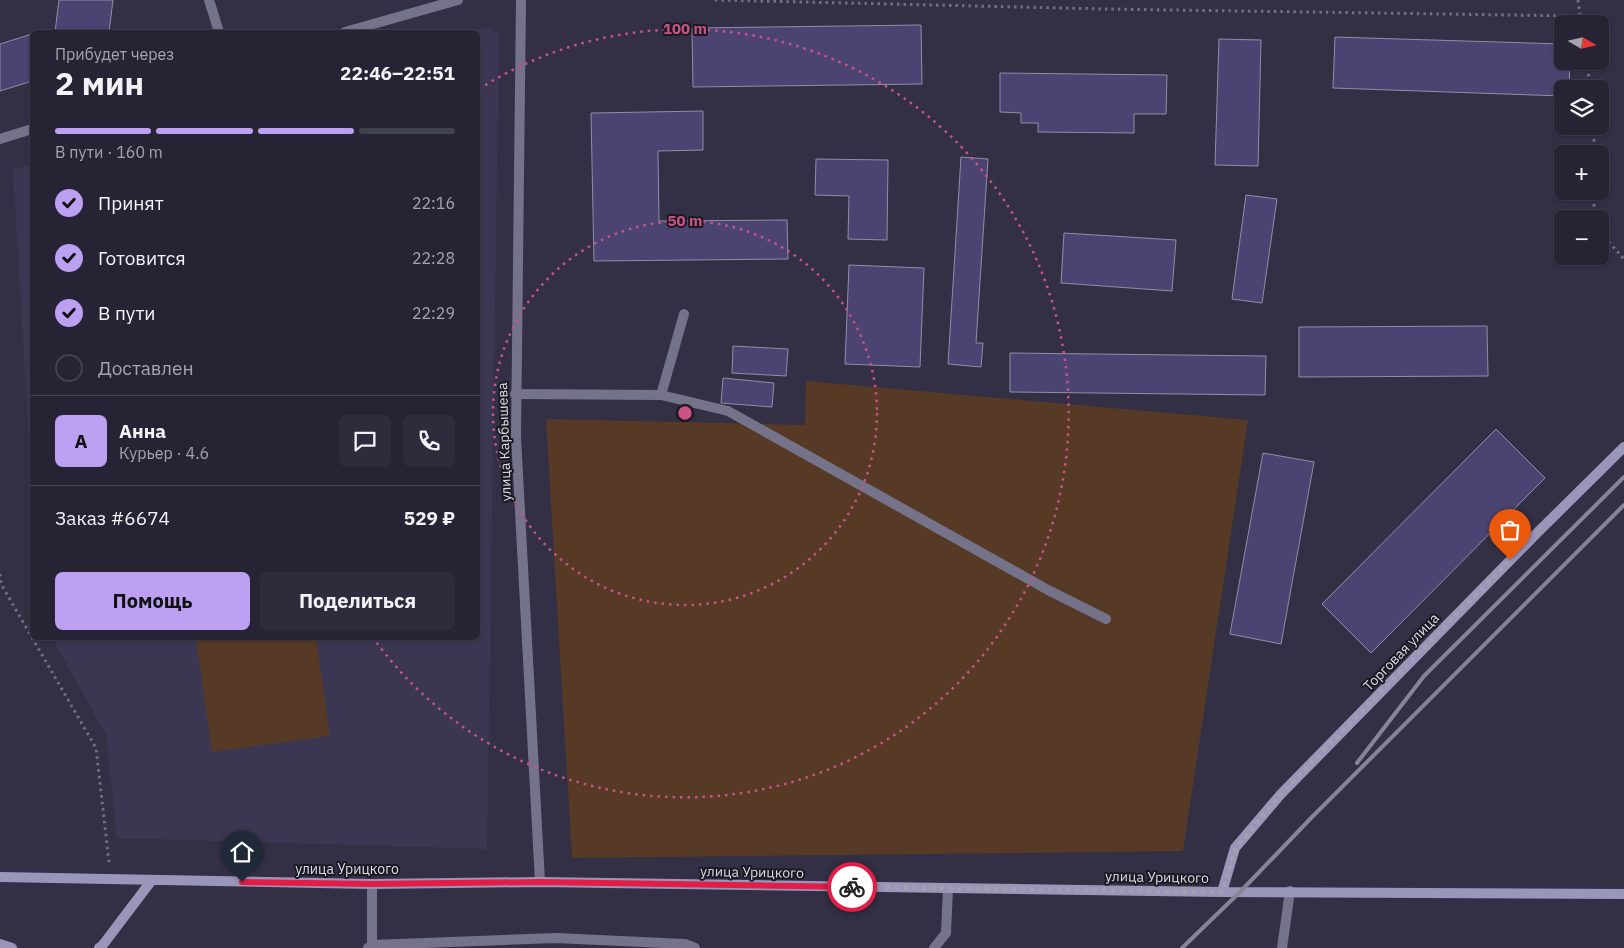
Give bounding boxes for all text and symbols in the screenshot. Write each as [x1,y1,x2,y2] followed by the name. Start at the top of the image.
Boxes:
[1554,15,1609,70] north arrow
[1554,15,1609,265] map controls
[663,19,707,38] text: 100 m
[55,44,174,64] text: Прибудет через
[340,61,455,85] text: 22:46–22:51
[55,62,144,104] text: 2 мин
[1554,80,1609,135] button: layers
[55,142,163,162] text: В пути · 160 m
[1554,145,1609,200] button: +
[55,189,83,217] icon: check
[98,191,164,215] text: Принят
[412,193,455,213] text: 22:16
[1554,210,1609,265] button: −
[668,211,702,230] text: 50 m
[55,244,83,272] icon: check
[98,246,186,270] text: Готовится
[412,248,455,268] text: 22:28
[55,299,83,327] icon: check
[98,301,156,325] text: В пути
[412,303,455,323] text: 22:29
[98,356,194,380] text: Доставлен
[493,382,515,502] street label: улица Карбышева
[676,404,694,422] centre of rings
[339,415,391,467] button: chat
[403,415,455,467] button: phone
[119,419,166,443] text: Анна
[74,429,88,453] text: А
[119,443,209,463] text: Курьер · 4.6
[55,506,170,530] text: Заказ #6674
[404,506,455,530] text: 529 ₽
[1489,509,1531,560] pin
[1496,516,1524,544] icon: bag
[55,572,250,630] button: Помощь
[260,572,455,630] button: Поделиться
[1359,609,1443,695] street label: Торговая улица
[221,831,263,882] pin
[228,838,256,866] icon: home
[295,860,399,878] street label: улица Урицкого
[700,862,804,882] street label: улица Урицкого
[827,862,877,912] courier
[1105,867,1209,887] street label: улица Урицкого
[838,873,866,901] icon: bike

